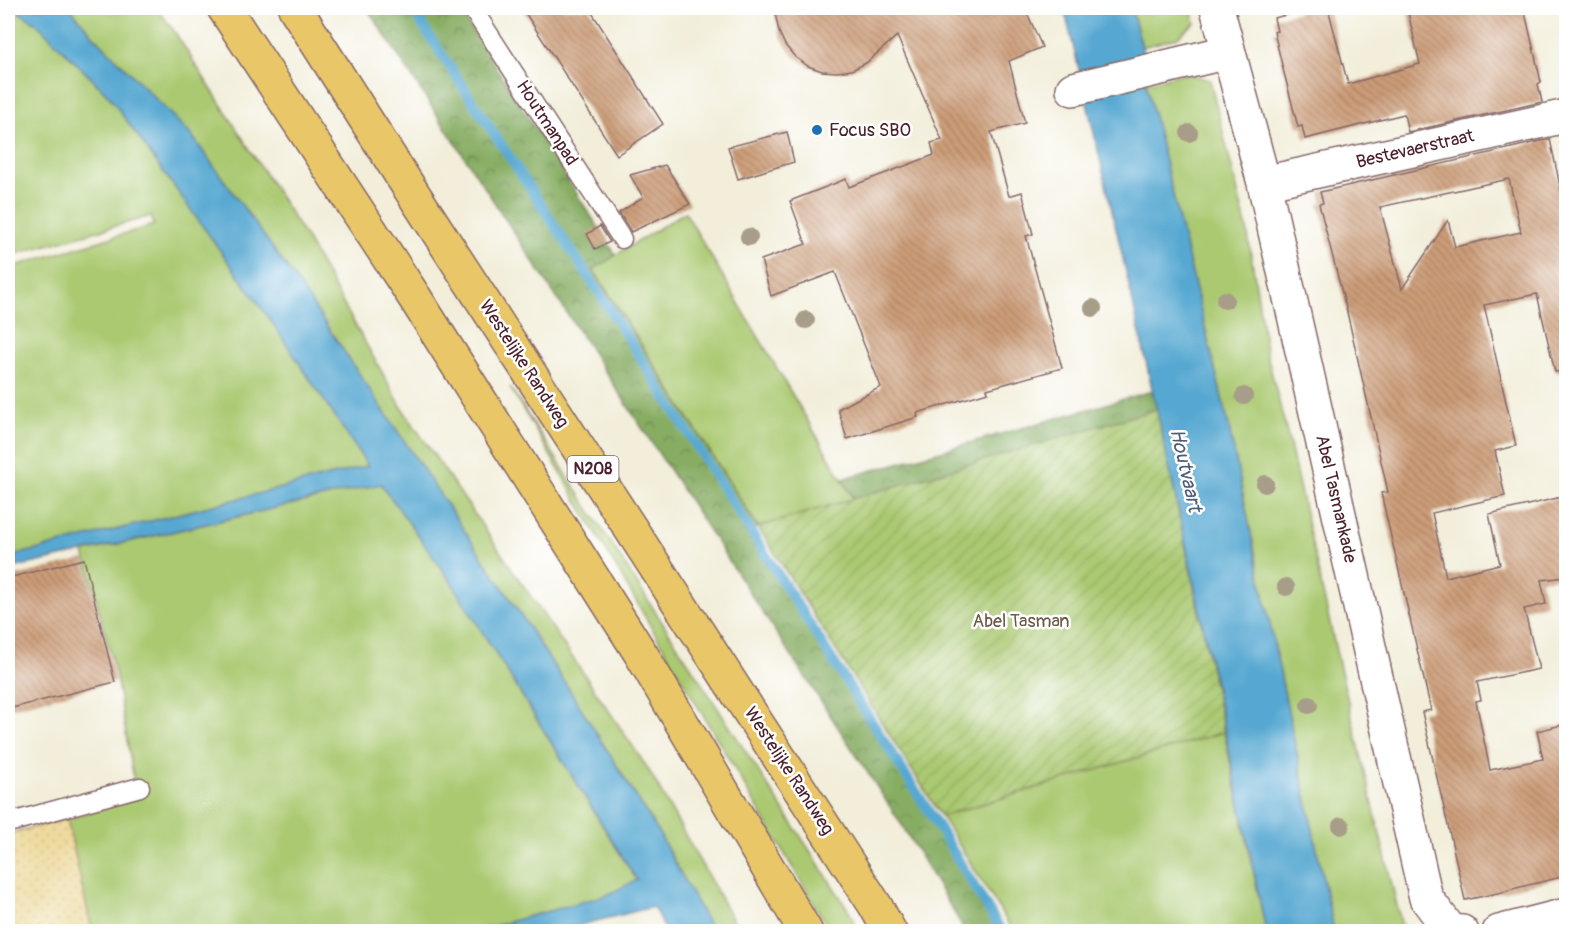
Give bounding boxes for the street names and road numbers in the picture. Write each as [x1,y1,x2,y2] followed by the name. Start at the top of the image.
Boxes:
[511,76,583,170] street label: Houtmanpad
[1354,124,1477,174] street label: Bestevaerstraat
[474,296,574,432] street label: Westelijke Randweg
[1310,433,1362,565] street label: Abel Tasmankade
[568,456,618,482] road number: N208
[739,703,839,839] street label: Westelijke Randweg

